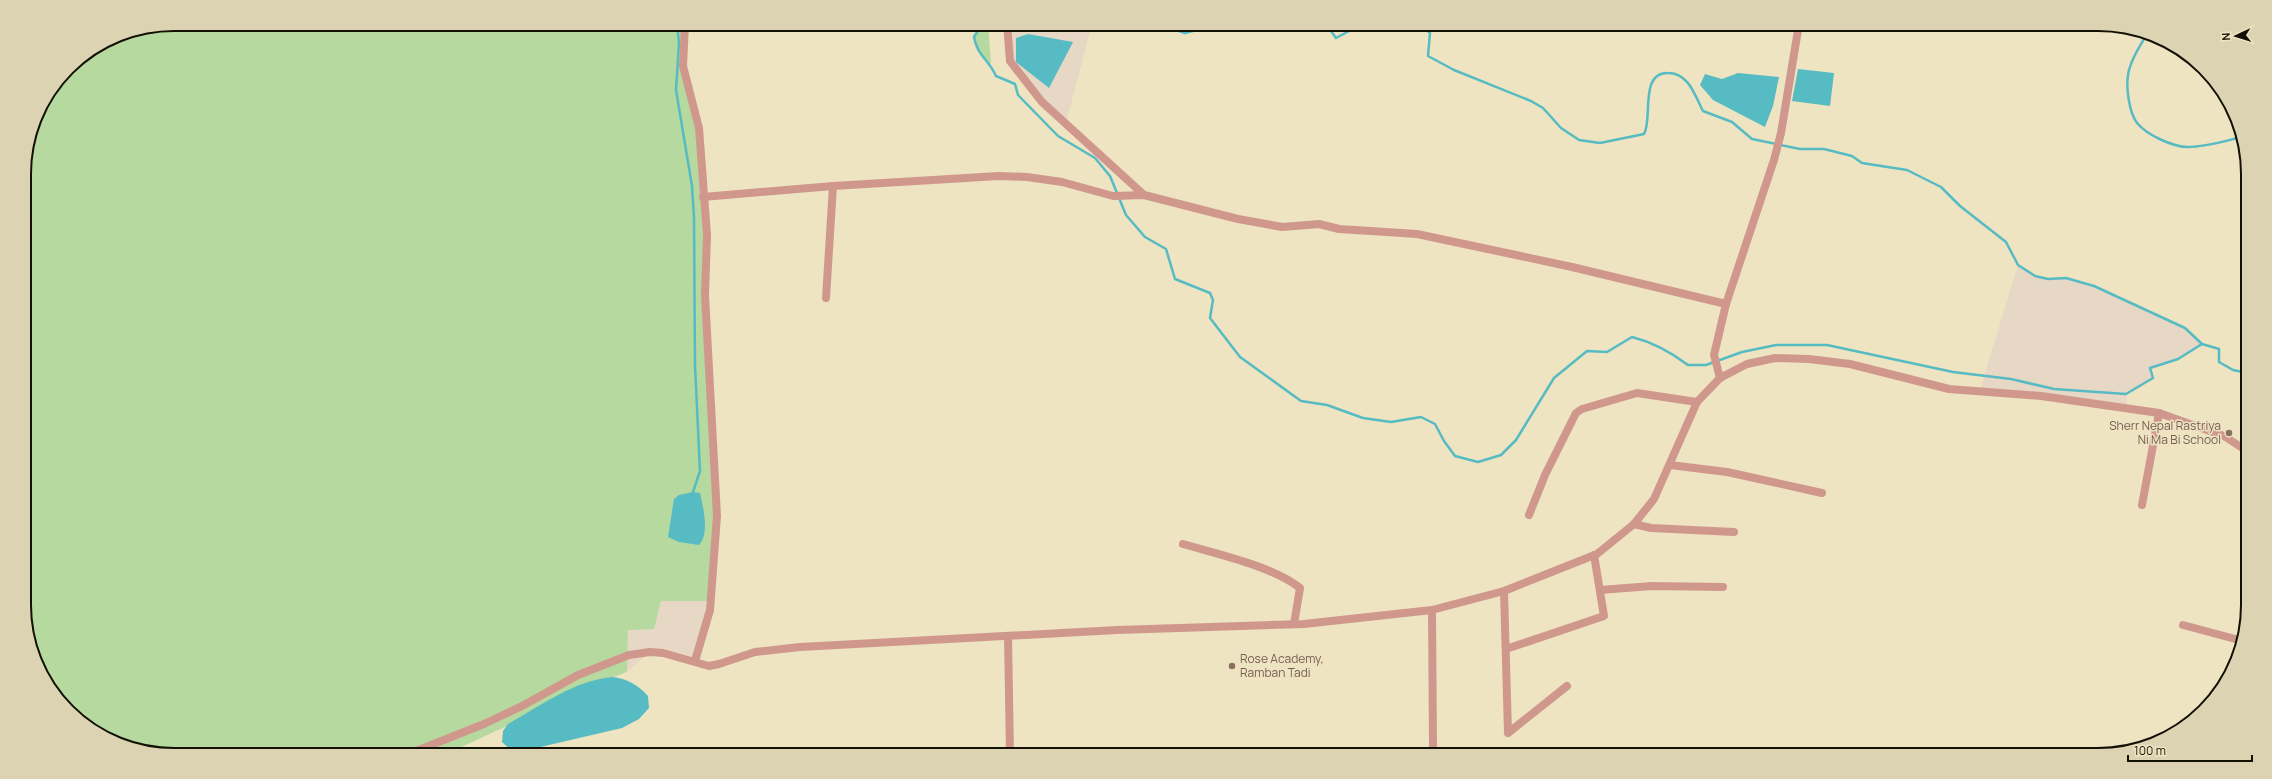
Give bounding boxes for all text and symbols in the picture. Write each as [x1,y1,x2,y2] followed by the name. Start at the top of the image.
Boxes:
[2216,16,2256,56] north arrow
[2218,32,2233,41] text: N
[2109,417,2221,448] place label: Sherr Nepal Rastriya Ni Ma Bi School
[2224,428,2234,438] marker: Sherr Nepal Rastriya Ni Ma Bi School
[1240,650,1324,681] place label: Rose Academy, Ramban Tadi
[1227,661,1237,671] marker: Rose Academy, Ramban Tadi
[2128,737,2252,763] scale bar
[2134,742,2166,759] text: 100 m

